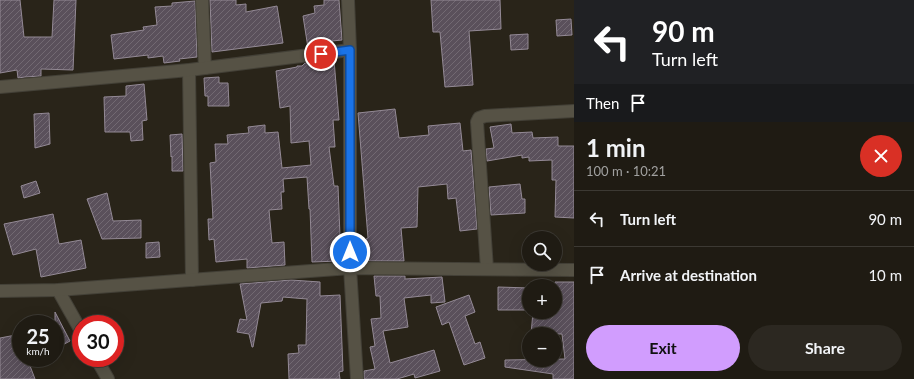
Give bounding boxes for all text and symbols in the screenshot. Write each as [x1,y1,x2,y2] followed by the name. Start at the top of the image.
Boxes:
[652,14,715,48] text: 90 m
[586,16,638,68] icon: left
[304,37,338,71] pin
[310,43,332,65] icon: arrive
[652,48,718,70] text: Turn left
[627,92,649,114] icon: arrive
[586,94,619,112] text: Then
[586,133,646,162] text: 1 min
[860,135,902,177] button: close
[586,163,666,179] text: 100 m · 10:21
[586,208,608,230] icon: left
[620,210,676,228] text: Turn left
[868,210,902,228] text: 90 m
[329,231,371,273] position arrow
[522,231,562,367] map controls
[522,231,562,271] button: search
[586,264,608,286] icon: arrive
[620,266,757,284] text: Arrive at destination
[868,266,902,284] text: 10 m
[522,279,562,319] button: +
[72,315,124,367] speed limit sign: 30
[26,324,50,348] text: 25
[586,325,740,371] button: Exit
[748,325,902,371] button: Share
[522,327,562,367] button: −
[26,345,50,357] text: km/h

